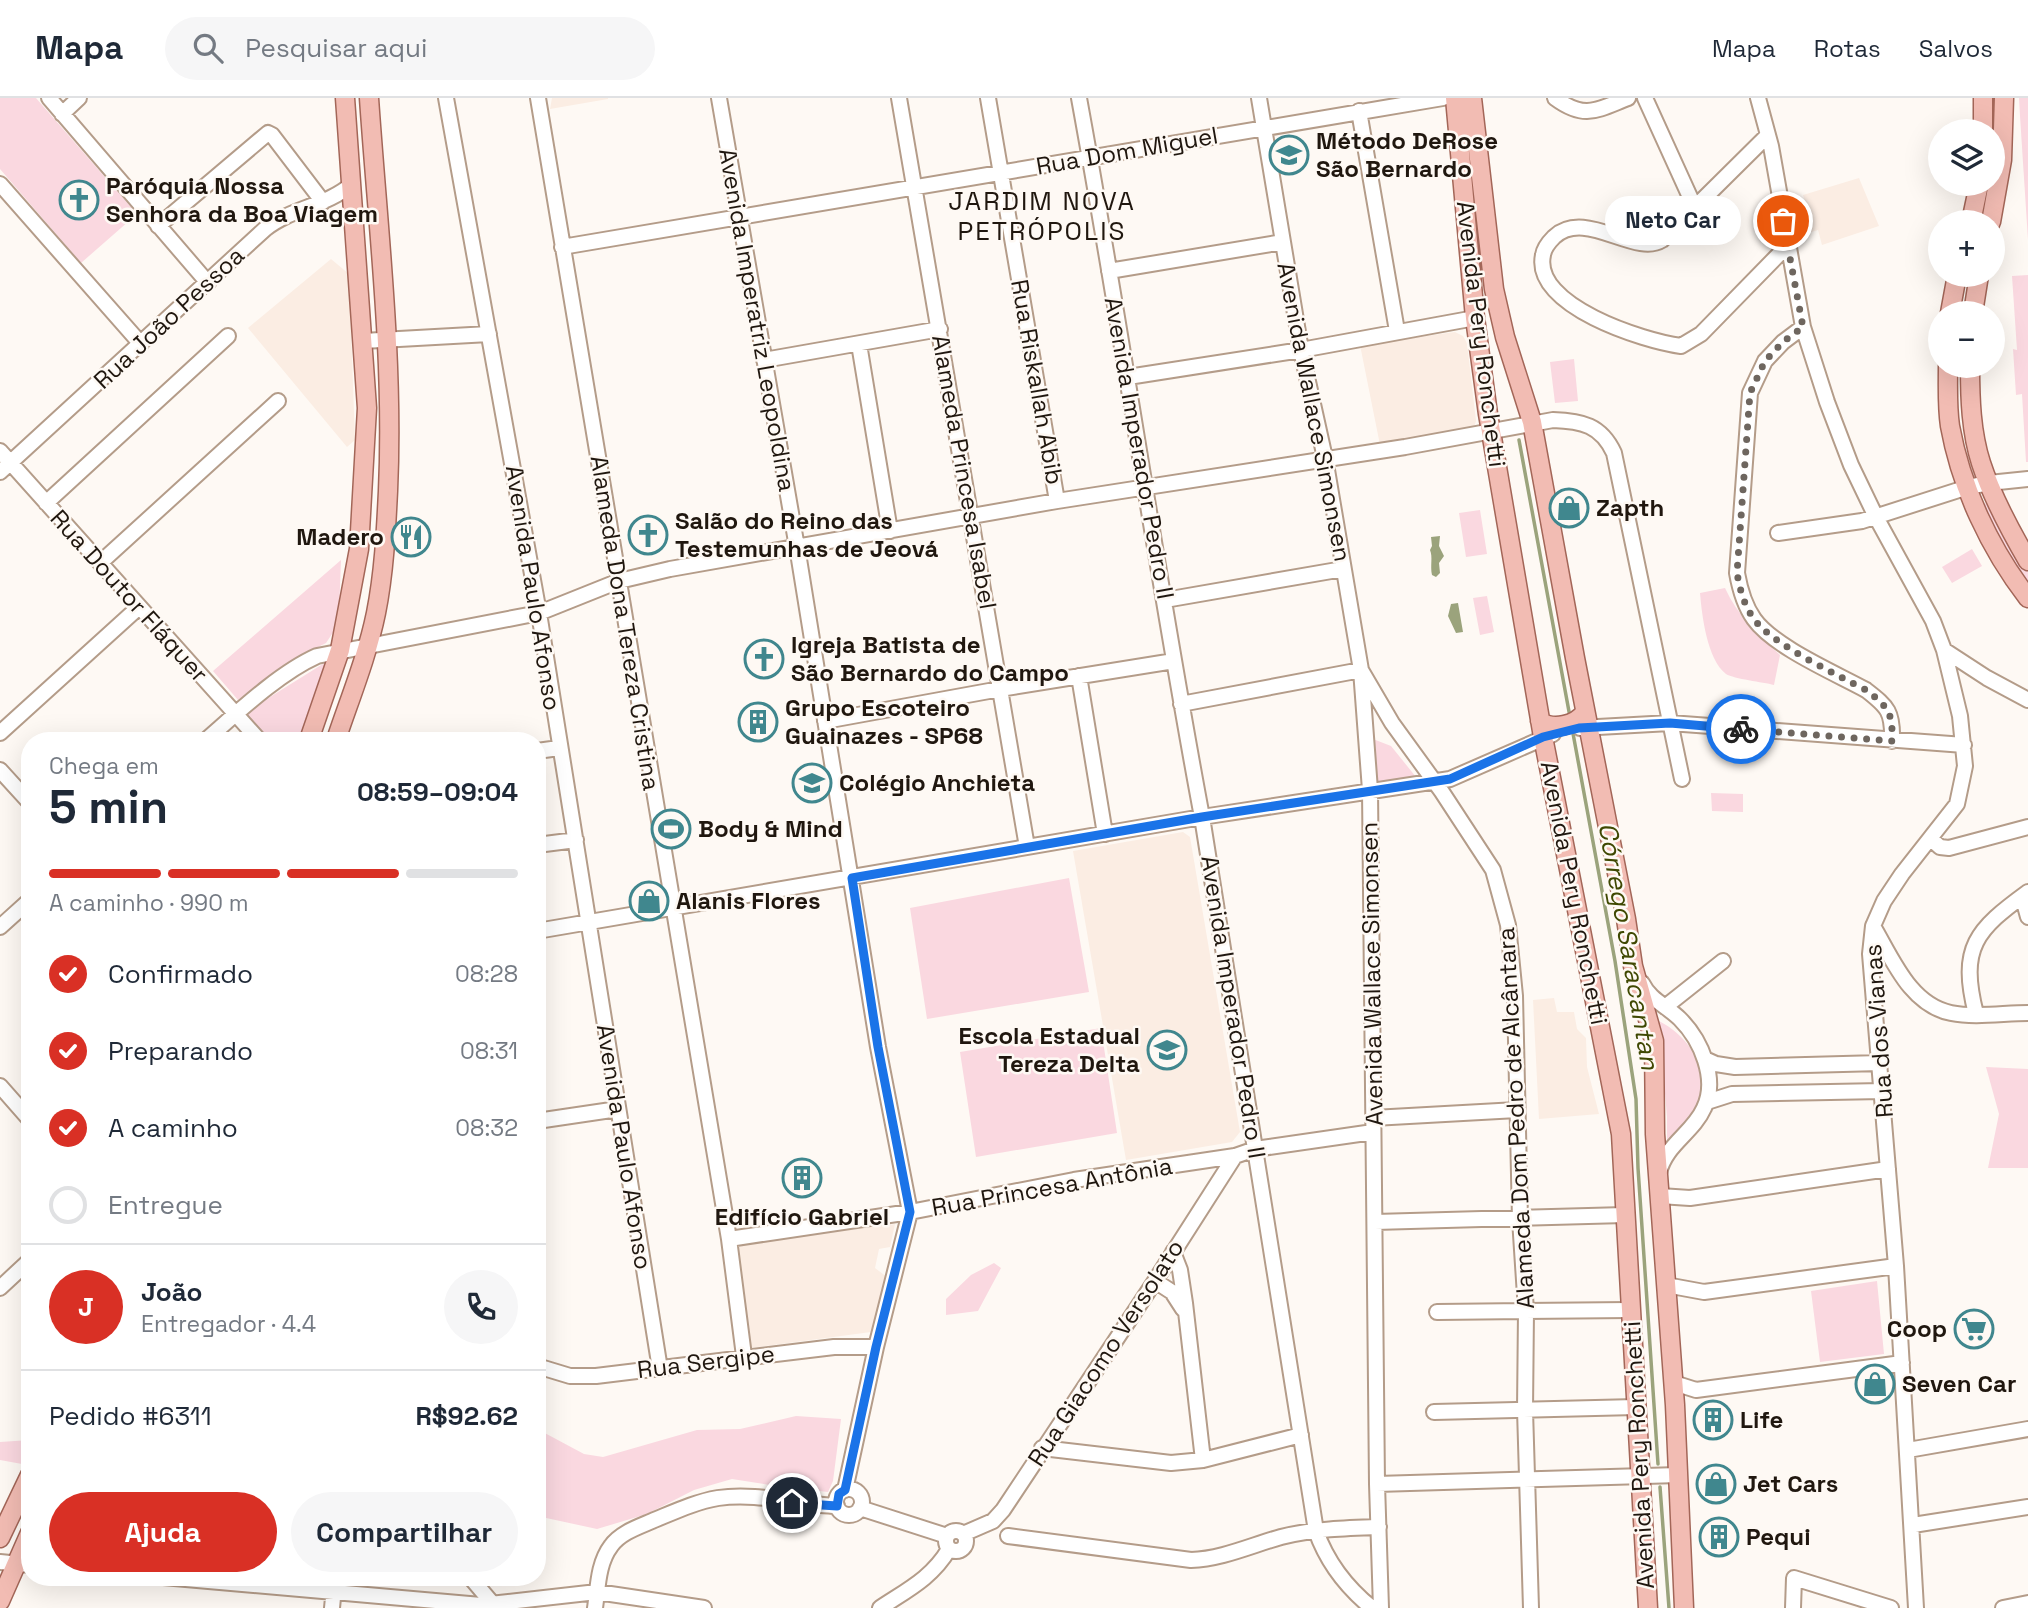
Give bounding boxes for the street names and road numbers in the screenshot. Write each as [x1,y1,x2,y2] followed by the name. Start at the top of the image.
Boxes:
[1034,119,1220,182] street label: Rua Dom Miguel
[712,146,803,494] street label: Avenida Imperatriz Leopoldina
[1450,199,1513,469] street label: Avenida Pery Ronchetti
[87,240,251,395] street label: Rua João Pessoa
[1270,260,1359,564] street label: Avenida Wallace Simonsen
[1004,277,1071,487] street label: Rua Riskallah Abib
[1098,294,1181,601] street label: Avenida Imperador Pedro II
[925,332,1004,611] street label: Alameda Princesa Isabel
[584,453,667,793] street label: Alameda Dona Tereza Cristina
[499,463,568,713] street label: Avenida Paulo Afonso
[44,503,215,688] street label: Rua Doutor Fláquer
[1534,758,1615,1027] street label: Avenida Pery Ronchetti
[1353,822,1390,1126] street label: Avenida Wallace Simonsen
[1194,853,1273,1161] street label: Avenida Imperador Pedro II
[1490,926,1541,1310] street label: Alameda Dom Pedro de Alcântara
[1857,943,1900,1119] street label: Rua dos Vianas
[590,1022,659,1272] street label: Avenida Paulo Afonso
[929,1150,1175,1223] street label: Rua Princesa Antônia
[1021,1233,1191,1472] street label: Rua Giacomo Versolato
[1616,1320,1661,1590] street label: Avenida Pery Ronchetti
[635,1338,776,1385] street label: Rua Sergipe

